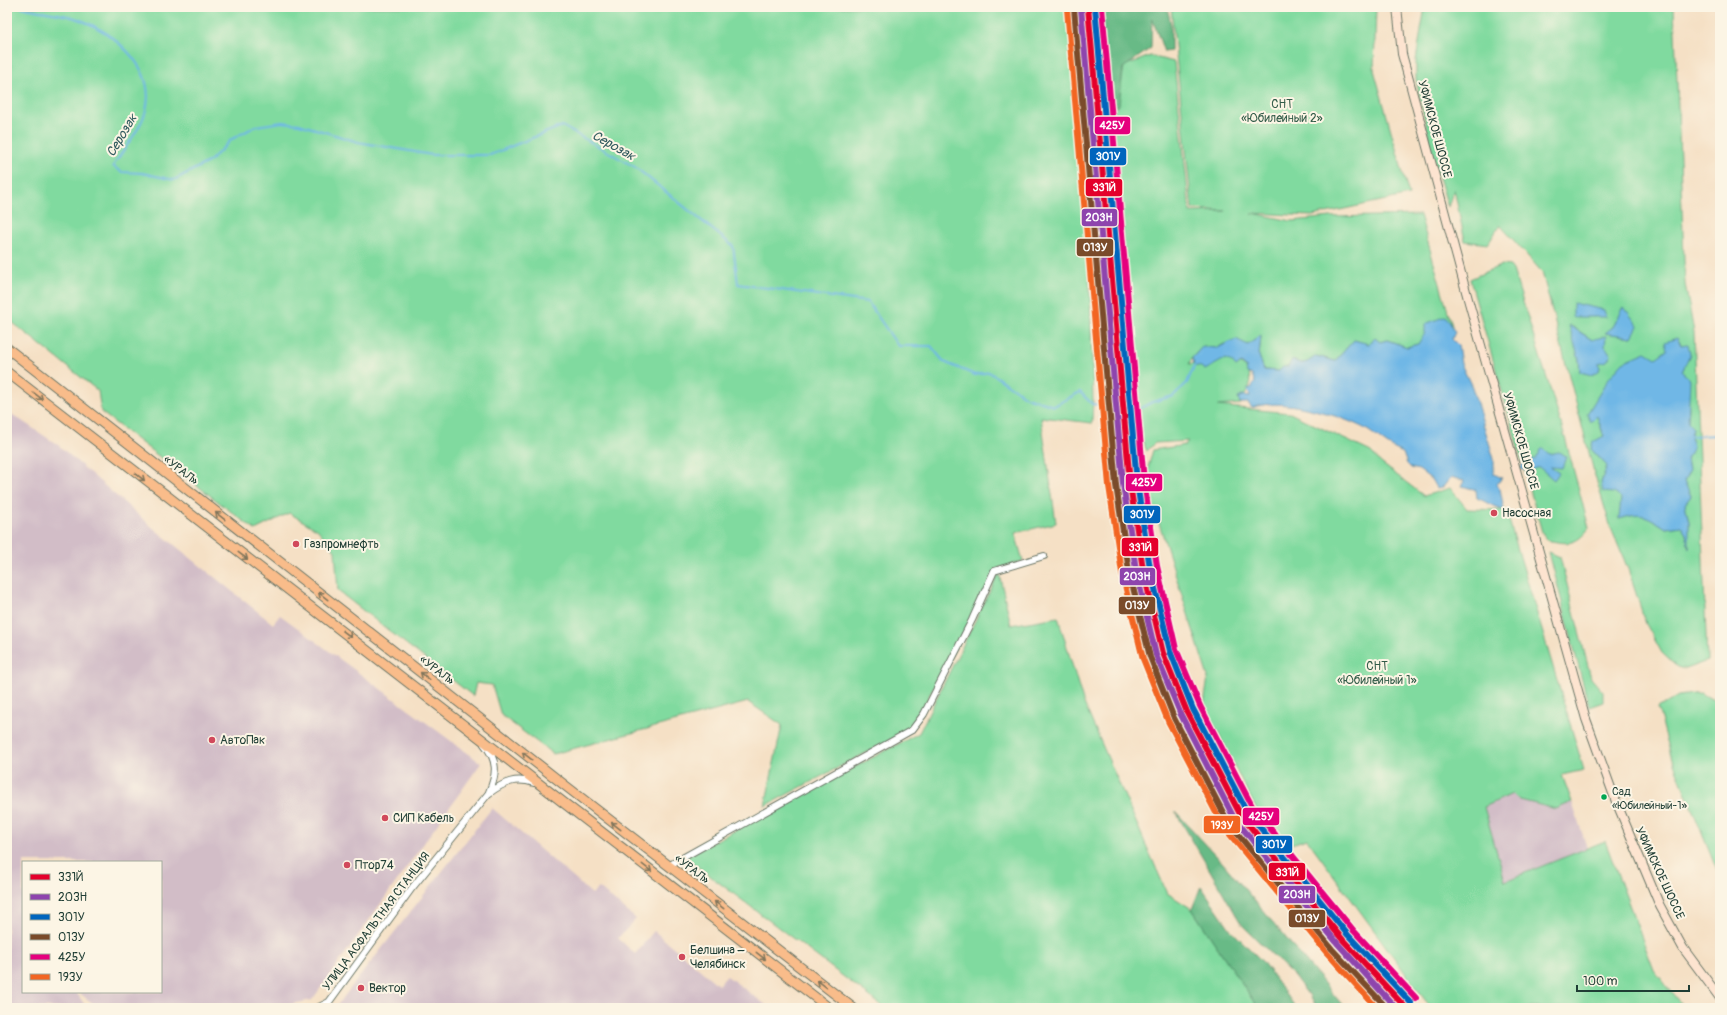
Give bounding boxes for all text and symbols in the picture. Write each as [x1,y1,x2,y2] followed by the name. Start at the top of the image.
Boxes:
[1414,79,1455,180] street label: УФИМСКОЕ ШОССЕ
[1241,97,1323,126] park label: СНТ «Юбилейный 2»
[103,110,141,160] water label: Серозак
[1094,116,1131,135] line badge: 425У
[1098,119,1125,132] text: 425У
[589,128,639,165] water label: Серозак
[1089,147,1127,166] line badge: 301У
[1096,150,1121,163] text: 301У
[1085,178,1123,197] line badge: 331Й
[1092,181,1116,194] text: 331Й
[1081,208,1118,227] line badge: 203Н
[1086,211,1112,224] text: 203Н
[1076,238,1114,257] line badge: 013У
[1083,241,1108,254] text: 013У
[1499,391,1542,491] street label: УФИМСКОЕ ШОССЕ
[32,392,43,401] one-way arrow
[160,452,201,489] street label: «УРАЛ»
[134,472,145,481] one-way arrow
[1125,473,1163,492] line badge: 425У
[1130,476,1157,489] text: 425У
[1123,505,1161,524] line badge: 301У
[1502,506,1551,521] place label: Насосная
[1130,508,1155,521] text: 301У
[1489,508,1499,518] marker: Насосная
[215,511,226,520] one-way arrow
[304,537,379,552] place label: Газпромнефть
[1121,537,1159,557] line badge: 331Й
[291,539,301,549] marker: Газпромнефть
[1128,541,1152,554] text: 331Й
[238,551,249,560] one-way arrow
[1119,567,1156,586] line badge: 203Н
[1124,570,1150,583] text: 203Н
[317,591,328,600] one-way arrow
[1118,596,1156,615] line badge: 013У
[1125,599,1150,612] text: 013У
[341,630,352,639] one-way arrow
[416,652,457,689] street label: «УРАЛ»
[1337,659,1417,688] park label: СНТ «Юбилейный 1»
[420,672,431,680] one-way arrow
[220,733,265,748] place label: АвтоПак
[207,735,217,745] marker: АвтоПак
[522,752,533,761] one-way arrow
[1612,785,1687,812] place label: Сад «Юбилейный-1»
[1599,792,1609,802] marker: Сад «Юбилейный-1»
[1242,807,1280,826] line badge: 425У
[1247,810,1274,823] text: 425У
[393,811,454,826] place label: СИП Кабель
[380,813,390,823] marker: СИП Кабель
[1203,815,1241,834] line badge: 193У
[1211,819,1234,832] text: 193У
[611,821,622,830] one-way arrow
[1632,825,1688,922] street label: УФИМСКОЕ ШОССЕ
[1255,835,1293,854] line badge: 301У
[1262,838,1287,851] text: 301У
[319,849,433,994] street label: УЛИЦА АСФАЛЬТНАЯ СТАНЦИЯ
[671,851,712,888] street label: «УРАЛ»
[355,858,394,873] place label: Птор74
[342,860,352,870] marker: Птор74
[22,861,162,993] legend
[1268,862,1306,881] line badge: 331Й
[642,864,653,872] one-way arrow
[1275,866,1299,879] text: 331Й
[58,870,83,885] text: 331Й
[1278,885,1316,904] line badge: 203Н
[1284,888,1310,901] text: 203Н
[58,890,88,905] text: 203Н
[714,901,725,909] one-way arrow
[1288,909,1326,928] line badge: 013У
[58,910,85,925] text: 301У
[1295,912,1320,925] text: 013У
[58,930,85,945] text: 013У
[690,943,746,972] place label: Белшина – Челябинск
[58,950,85,965] text: 425У
[677,952,687,962] marker: Белшина – Челябинск
[756,952,767,960] one-way arrow
[1577,967,1689,993] scale bar
[58,970,83,985] text: 193У
[1583,974,1618,989] text: 100 m
[817,980,828,988] one-way arrow
[369,981,406,996] place label: Вектор
[356,983,366,993] marker: Вектор

